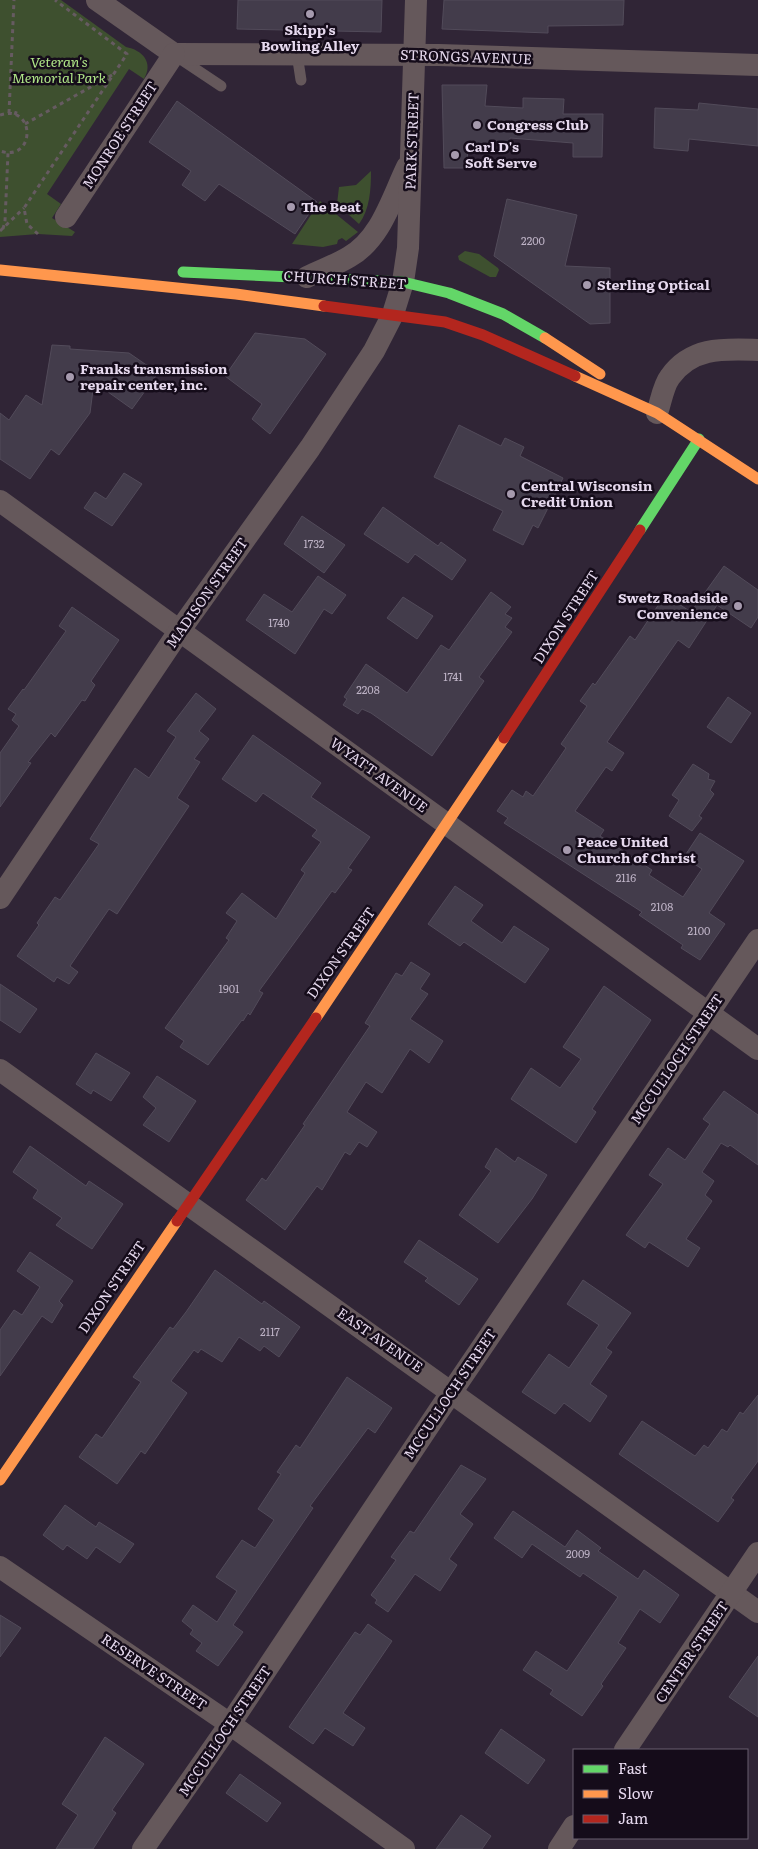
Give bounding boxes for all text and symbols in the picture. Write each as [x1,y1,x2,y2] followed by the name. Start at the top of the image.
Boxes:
[304,8,316,20] marker: Skipp's Bowling Alley
[261,19,360,55] place label: Skipp's Bowling Alley
[400,44,532,68] street label: STRONGS AVENUE
[12,51,106,87] park label: Veteran's Memorial Park
[77,77,161,192] street label: MONROE STREET
[399,92,423,190] street label: PARK STREET
[487,114,589,134] place label: Congress Club
[471,119,483,131] marker: Congress Club
[465,136,537,172] place label: Carl D's Soft Serve
[449,149,461,161] marker: Carl D's Soft Serve
[301,196,362,216] place label: The Beat
[285,201,297,213] marker: The Beat
[521,232,545,248] house number: 2200
[283,265,407,293] street label: CHURCH STREET
[597,274,710,294] place label: Sterling Optical
[581,279,593,291] marker: Sterling Optical
[80,358,228,394] place label: Franks transmission repair center, inc.
[64,371,76,383] marker: Franks transmission repair center, inc.
[521,475,653,511] place label: Central Wisconsin Credit Union
[505,488,517,500] marker: Central Wisconsin Credit Union
[161,533,252,652] street label: MADISON STREET
[304,535,325,551] house number: 1732
[528,566,603,667] street label: DIXON STREET
[618,587,728,623] place label: Swetz Roadside Convenience
[732,600,744,612] marker: Swetz Roadside Convenience
[268,614,290,630] house number: 1740
[443,668,463,684] house number: 1741
[356,681,380,697] house number: 2208
[327,732,432,816] street label: WYATT AVENUE
[577,831,697,867] place label: Peace United Church of Christ
[561,844,573,856] marker: Peace United Church of Christ
[616,869,636,885] house number: 2116
[651,898,673,914] house number: 2108
[301,903,379,1002] street label: DIXON STREET
[688,922,710,938] house number: 2100
[218,980,240,996] house number: 1901
[625,989,727,1128] street label: MCCULLOCH STREET
[73,1236,149,1337] street label: DIXON STREET
[334,1302,427,1376] street label: EAST AVENUE
[260,1323,280,1339] house number: 2117
[398,1324,500,1463] street label: MCCULLOCH STREET
[566,1545,590,1561] house number: 2009
[650,1597,733,1706] street label: CENTER STREET
[98,1628,211,1714] street label: RESERVE STREET
[173,1661,275,1800] street label: MCCULLOCH STREET
[573,1749,748,1839] legend
[618,1756,647,1779] text: Fast
[618,1781,653,1804] text: Slow
[618,1806,649,1829] text: Jam

